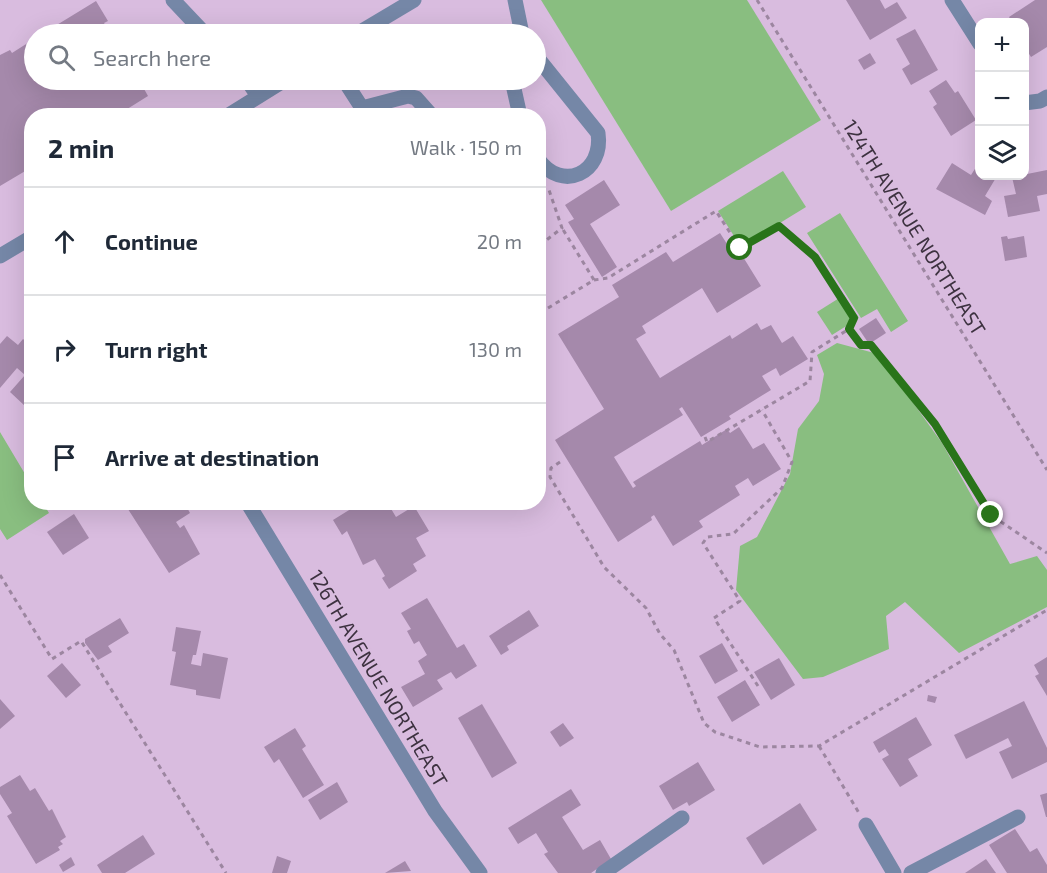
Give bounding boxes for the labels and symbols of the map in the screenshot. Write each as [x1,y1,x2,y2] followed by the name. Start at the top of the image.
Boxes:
[839,115,991,339] street label: 124TH AVENUE NORTHEAST
[726,234,752,260] route start
[977,501,1003,527] route end
[305,565,454,791] street label: 126TH AVENUE NORTHEAST

